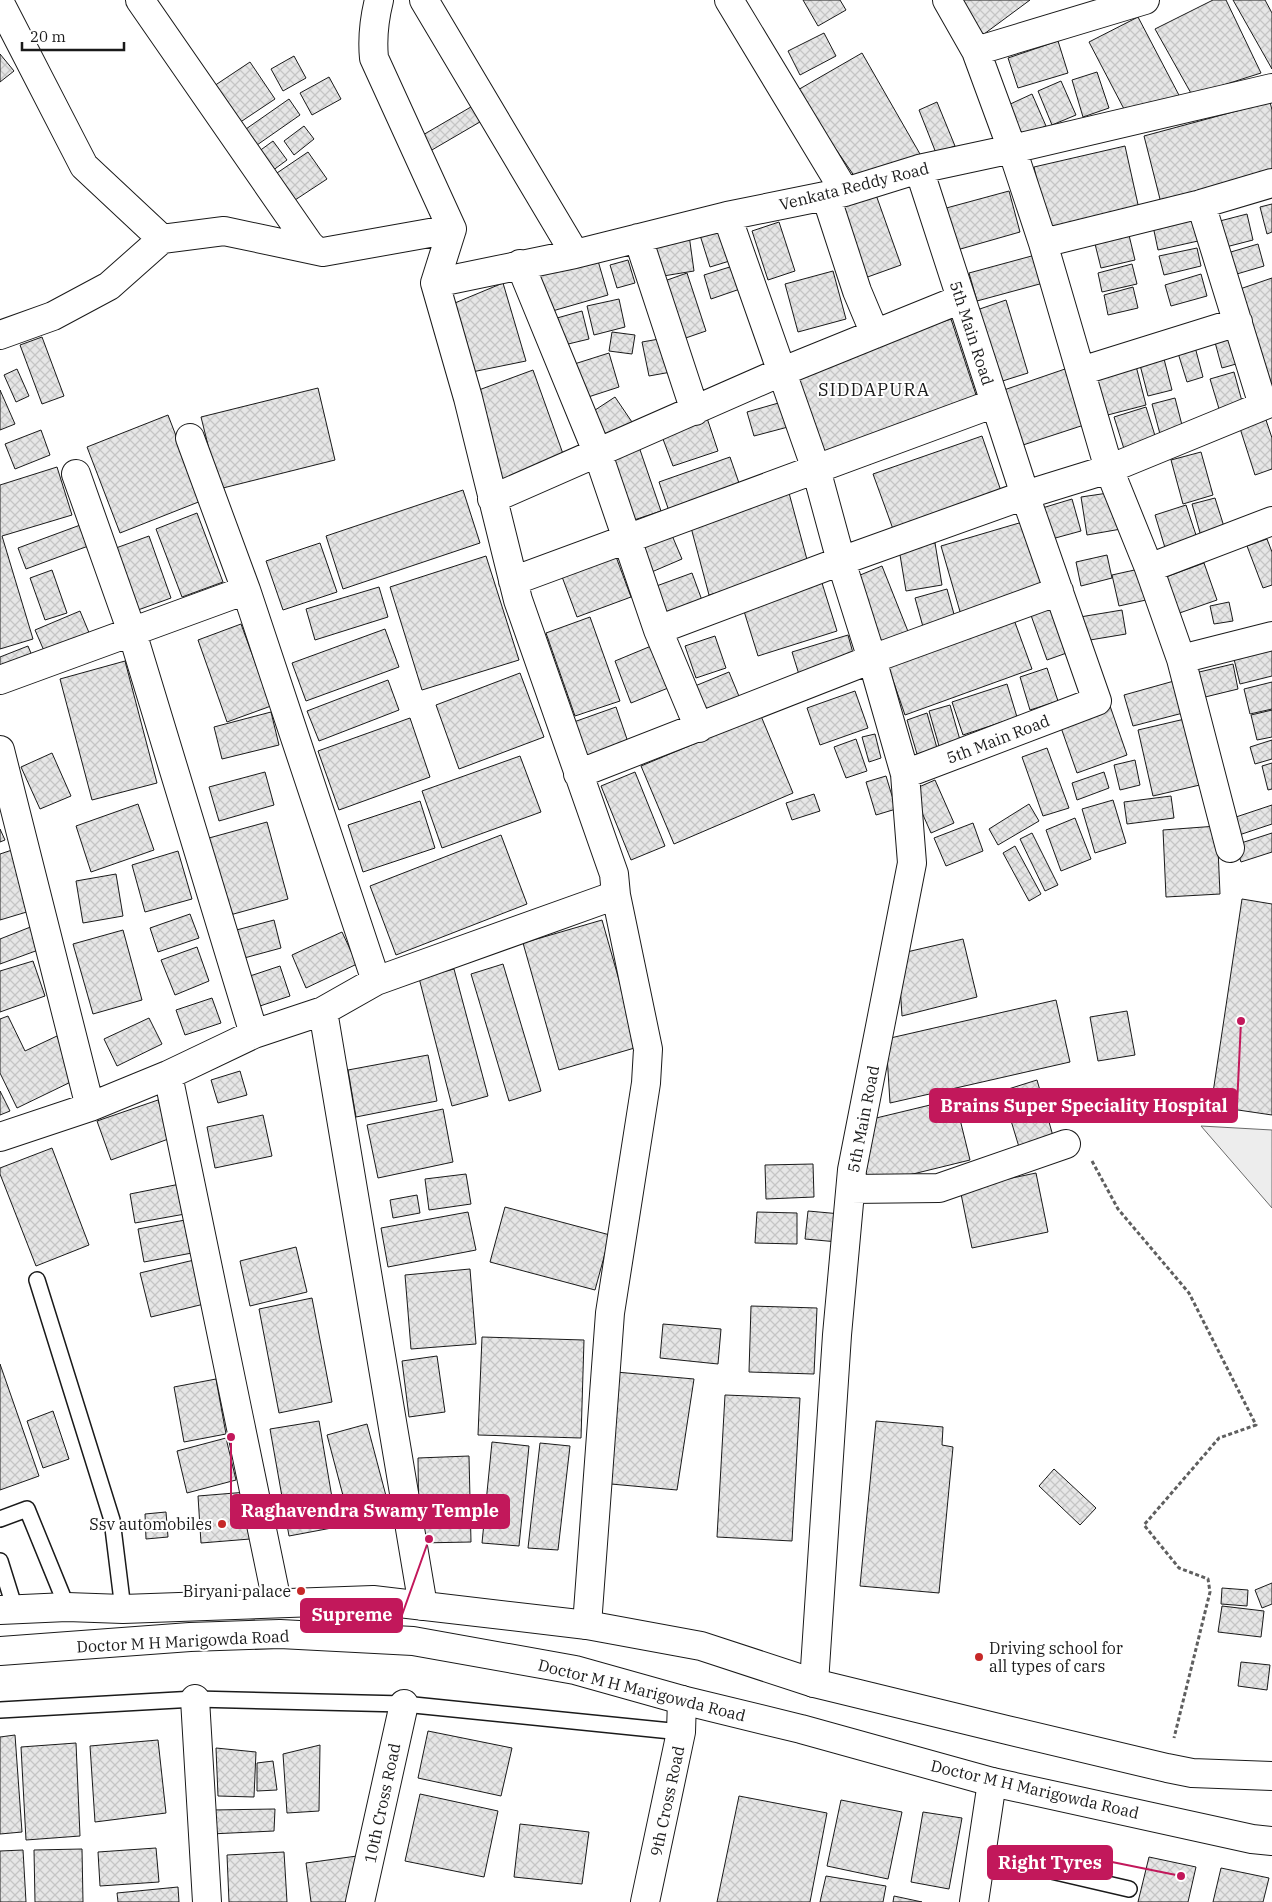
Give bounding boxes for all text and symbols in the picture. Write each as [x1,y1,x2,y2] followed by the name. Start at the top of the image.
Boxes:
[22,20,125,52] scale bar
[30,27,66,46] text: 20 m
[777,158,931,214] street label: Venkata Reddy Road
[946,278,998,388] street label: 5th Main Road
[818,378,930,401] district label: SIDDAPURA
[944,710,1053,768] street label: 5th Main Road
[843,1063,883,1174] street label: 5th Main Road
[930,1089,1237,1122] callout: Brains Super Speciality Hospital
[940,1094,1228,1117] text: Brains Super Speciality Hospital
[231,1495,509,1528] callout: Raghavendra Swamy Temple
[241,1499,499,1522] text: Raghavendra Swamy Temple
[89,1514,212,1534] place label: Ssv automobiles
[216,1518,228,1530] marker: Ssv automobiles
[183,1581,291,1601] place label: Biryani palace
[295,1585,307,1597] marker: Biryani palace
[301,1599,402,1632] callout: Supreme
[311,1603,393,1626] text: Supreme
[76,1625,290,1657] street label: Doctor M H Marigowda Road
[989,1638,1123,1676] place label: Driving school for all types of cars
[973,1651,985,1663] marker: Driving school for all types of cars
[536,1655,748,1726] street label: Doctor M H Marigowda Road
[360,1741,405,1865] street label: 10th Cross Road
[646,1744,689,1858] street label: 9th Cross Road
[929,1755,1141,1823] street label: Doctor M H Marigowda Road
[988,1846,1112,1879] callout: Right Tyres
[998,1851,1102,1874] text: Right Tyres

